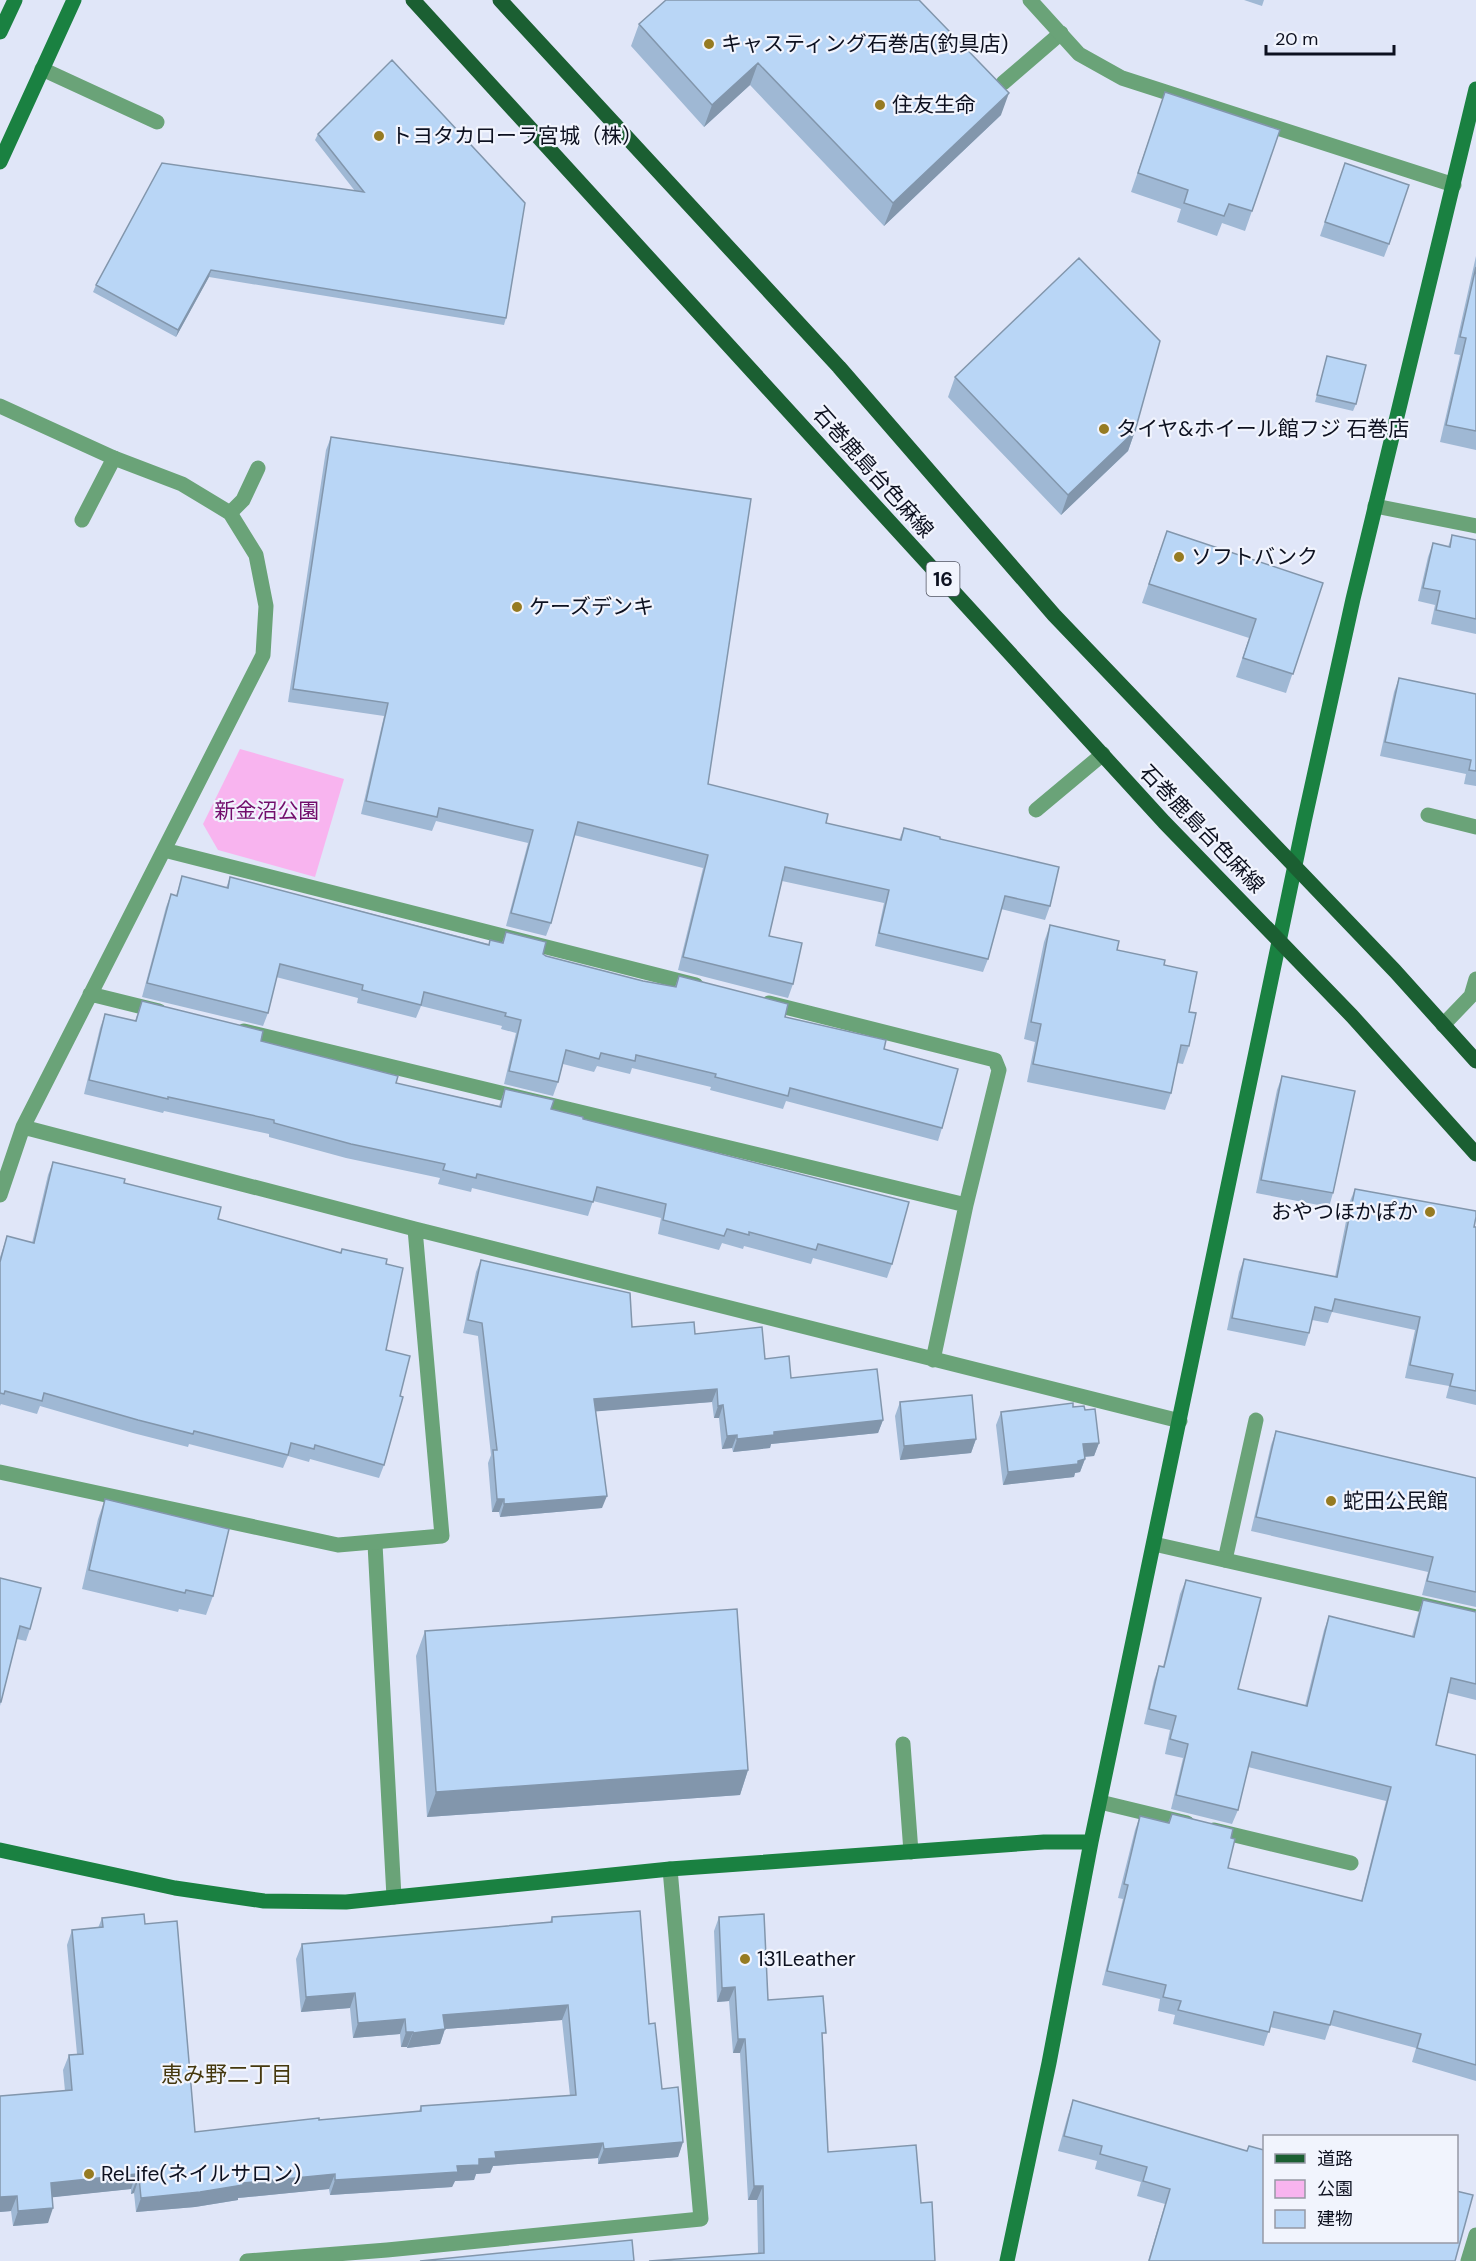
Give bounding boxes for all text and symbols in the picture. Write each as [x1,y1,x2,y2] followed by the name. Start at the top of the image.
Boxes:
[1266,18,1394,56] scale bar
[1275,27,1318,51] text: 20 m
[721,30,1008,58] place label: キャスティング石巻店(釣具店)
[702,37,716,51] marker: キャスティング石巻店(釣具店)
[892,91,976,119] place label: 住友生命
[873,98,887,112] marker: 住友生命
[391,122,643,150] place label: トヨタカローラ宮城（株）
[372,129,386,143] marker: トヨタカローラ宮城（株）
[806,400,940,544] street label: 石巻鹿島台色麻線
[1116,415,1409,443] place label: タイヤ&ホイール館フジ 石巻店
[1097,422,1111,436] marker: タイヤ&ホイール館フジ 石巻店
[1191,543,1318,571] place label: ソフトバンク
[1172,550,1186,564] marker: ソフトバンク
[926,562,960,596] road number: 16
[529,593,654,621] place label: ケーズデンキ
[510,600,524,614] marker: ケーズデンキ
[1134,759,1270,899] street label: 石巻鹿島台色麻線
[215,797,320,825] park label: 新金沼公園
[1271,1198,1418,1226] place label: おやつほかぽか
[1423,1205,1437,1219] marker: おやつほかぽか
[1343,1487,1448,1515] place label: 蛇田公民館
[1324,1494,1338,1508] marker: 蛇田公民館
[757,1945,856,1973] place label: 131Leather
[738,1952,752,1966] marker: 131Leather
[161,2060,293,2089] district label: 恵み野二丁目
[1263,2135,1458,2243] legend
[1317,2147,1353,2171] text: 道路
[101,2160,301,2188] place label: ReLife(ネイルサロン)
[82,2167,96,2181] marker: ReLife(ネイルサロン)
[1317,2177,1353,2201] text: 公園
[1317,2207,1353,2231] text: 建物

